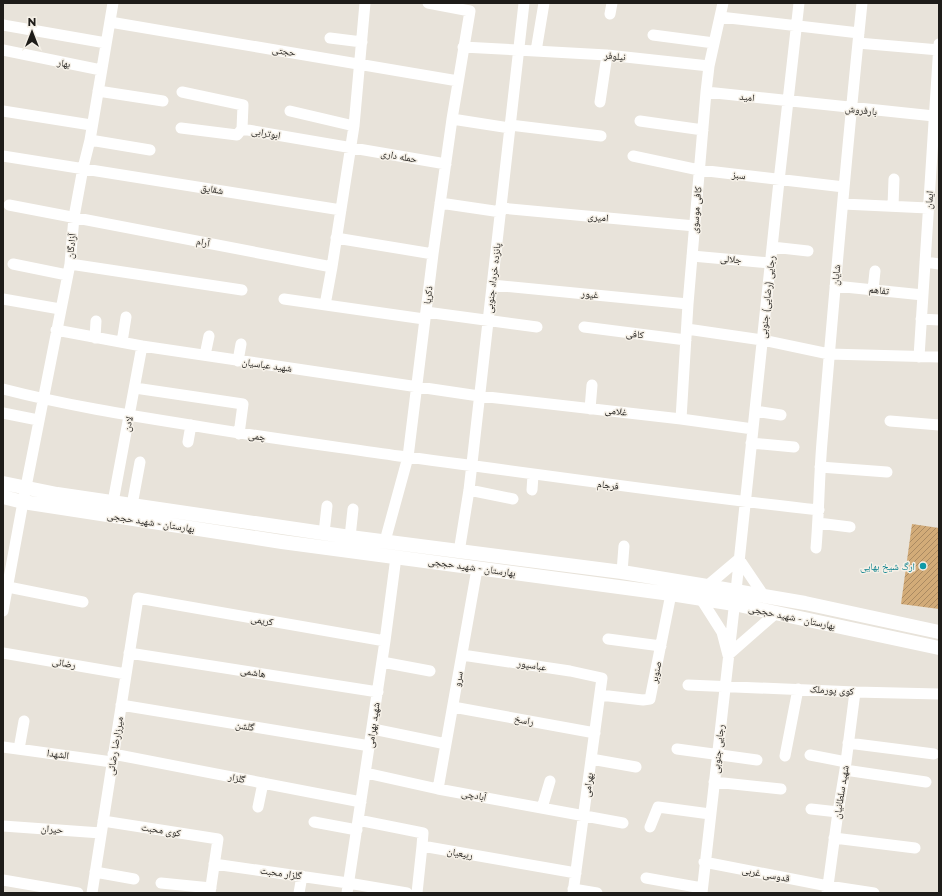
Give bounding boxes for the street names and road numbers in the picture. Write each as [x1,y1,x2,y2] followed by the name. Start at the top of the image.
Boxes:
[271,43,297,59] street label: حجتی
[603,48,627,63] street label: نیلوفر
[55,55,72,71] street label: بهار
[739,90,755,104] street label: امید
[844,102,878,118] street label: بارفروش
[250,124,282,142] street label: ابوترابی
[380,146,419,166] street label: حمله داری
[730,168,747,182] street label: سبز
[200,181,225,197] street label: شقایق
[687,186,705,234] street label: کافی موسوی
[922,190,936,210] street label: ایمان
[587,210,609,224] street label: امیری
[63,232,79,259] street label: آزادگان
[195,234,211,251] street label: آرام
[482,242,504,314] street label: پانزده خرداد جنوبی
[720,252,743,266] street label: جلالی
[756,255,778,339] street label: رجایی (رضایی) جنوبی
[829,264,843,286] street label: شایان
[868,282,890,299] street label: تفاهم
[420,285,436,305] street label: ذکریا
[580,287,599,301] street label: غیور
[625,326,645,342] street label: کافی
[241,355,293,375] street label: شهید عباسیان
[604,403,628,419] street label: غلامی
[120,415,136,433] street label: لادن
[247,428,267,444] street label: چمی
[596,477,620,494] street label: فرجام
[106,509,196,535] street label: بهارستان - شهید حججی
[427,554,517,580] street label: بهارستان - شهید حججی
[747,601,837,633] street label: بهارستان - شهید حججی
[250,612,274,628] street label: کریمی
[51,655,77,671] street label: رضائی
[516,656,547,674] street label: عباسپور
[647,660,665,685] street label: صنوبر
[240,664,266,680] street label: هاشمی
[450,670,466,688] street label: سرو
[809,682,854,698] street label: کوی پورملک
[363,701,383,749] street label: شهید بهرامی
[513,712,535,728] street label: راسخ
[104,715,126,776] street label: میرزارضا رضائی
[235,718,256,734] street label: گلشن
[709,724,727,774] street label: رجایی جنوبی
[46,746,70,762] street label: الشهدا
[830,764,852,820] street label: شهید سلطانیان
[226,770,247,786] street label: گلزار
[580,772,596,798] street label: بهرامی
[461,786,488,804] street label: آبادچی
[140,820,182,840] street label: کوی محبت
[40,822,64,836] street label: حیران
[446,844,474,862] street label: ربیعیان
[741,863,791,885] street label: قدوسی غربی
[259,864,303,882] street label: گلزار محبت

